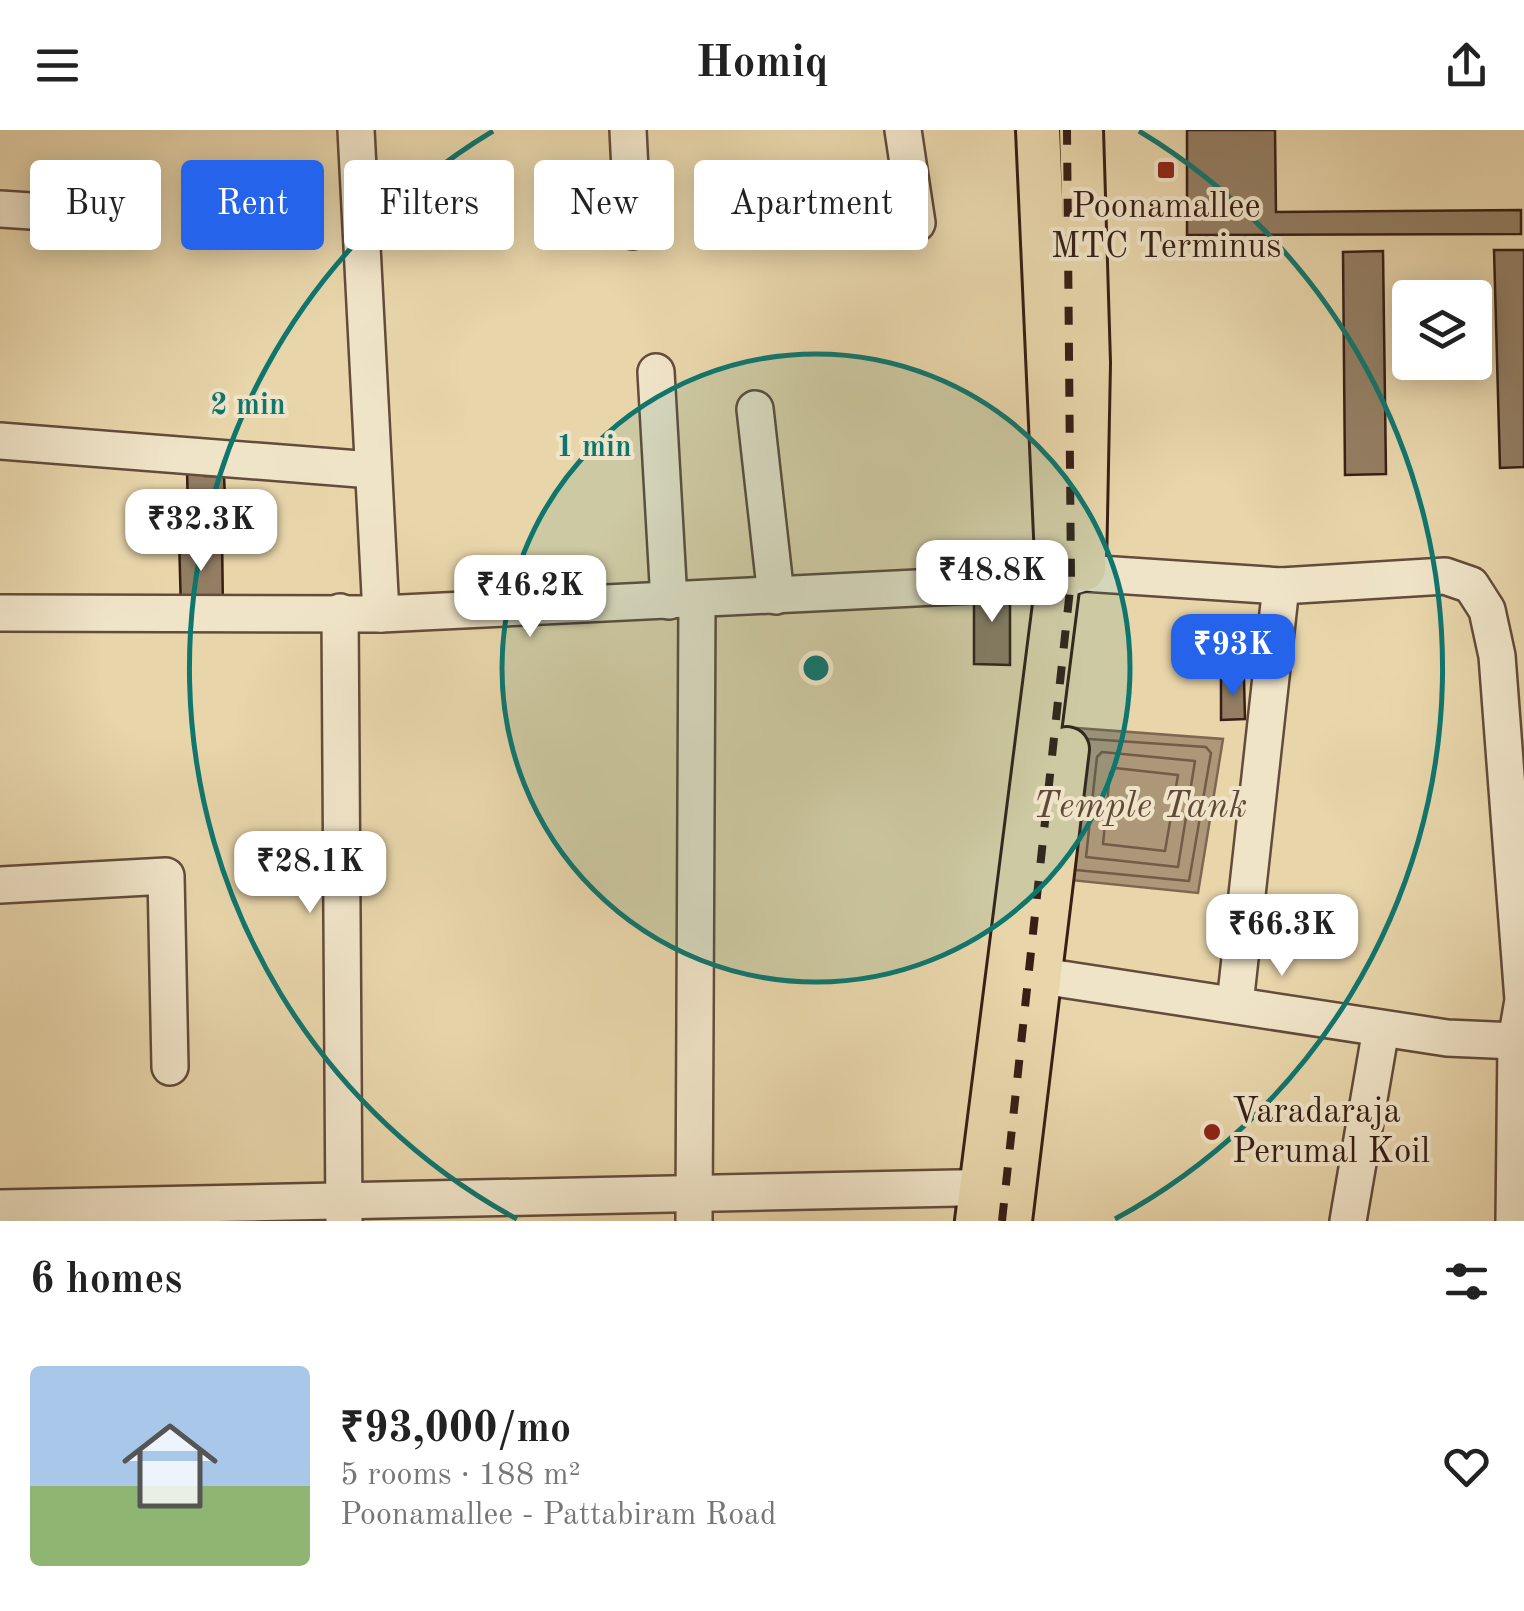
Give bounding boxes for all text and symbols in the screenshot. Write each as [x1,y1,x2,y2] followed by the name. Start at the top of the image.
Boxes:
[30,38,85,93] icon: menu
[1439,38,1494,93] icon: share
[696,42,828,87] text: Homiq
[1155,159,1177,181] marker: Poonamallee MTC Terminus
[30,160,161,250] chip: Buy
[181,160,324,250] chip: Rent
[344,160,514,250] chip: Filters
[534,160,674,250] chip: New
[694,160,928,250] chip: Apartment
[1051,190,1281,265] place label: Poonamallee MTC Terminus
[1392,280,1492,380] map controls
[1392,280,1492,380] button: layers
[210,391,286,421] text: 2 min
[556,433,632,463] text: 1 min
[120,489,282,574] pin: ₹32.3K
[147,505,255,537] text: ₹32.3K
[911,540,1073,625] pin: ₹48.8K
[449,555,611,640] pin: ₹46.2K
[938,556,1046,588] text: ₹48.8K
[476,571,584,603] text: ₹46.2K
[1174,614,1292,699] pin: ₹93K
[1193,630,1273,662] text: ₹93K
[798,650,834,686] centre of rings
[1033,788,1247,826] water label: Temple Tank
[229,831,391,916] pin: ₹28.1K
[256,847,364,879] text: ₹28.1K
[1201,894,1363,979] pin: ₹66.3K
[1228,910,1336,942] text: ₹66.3K
[1232,1095,1430,1170] place label: Varadaraja Perumal Koil
[1201,1121,1223,1143] marker: Varadaraja Perumal Koil
[1439,1254,1494,1309] icon: filters
[30,1260,182,1302] text: 6 homes
[110,1406,230,1526] icon: home
[340,1409,571,1451] text: ₹93,000/mo
[1439,1439,1494,1494] icon: heart
[340,1460,581,1492] text: 5 rooms · 188 m²
[340,1500,777,1532] text: Poonamallee - Pattabiram Road

